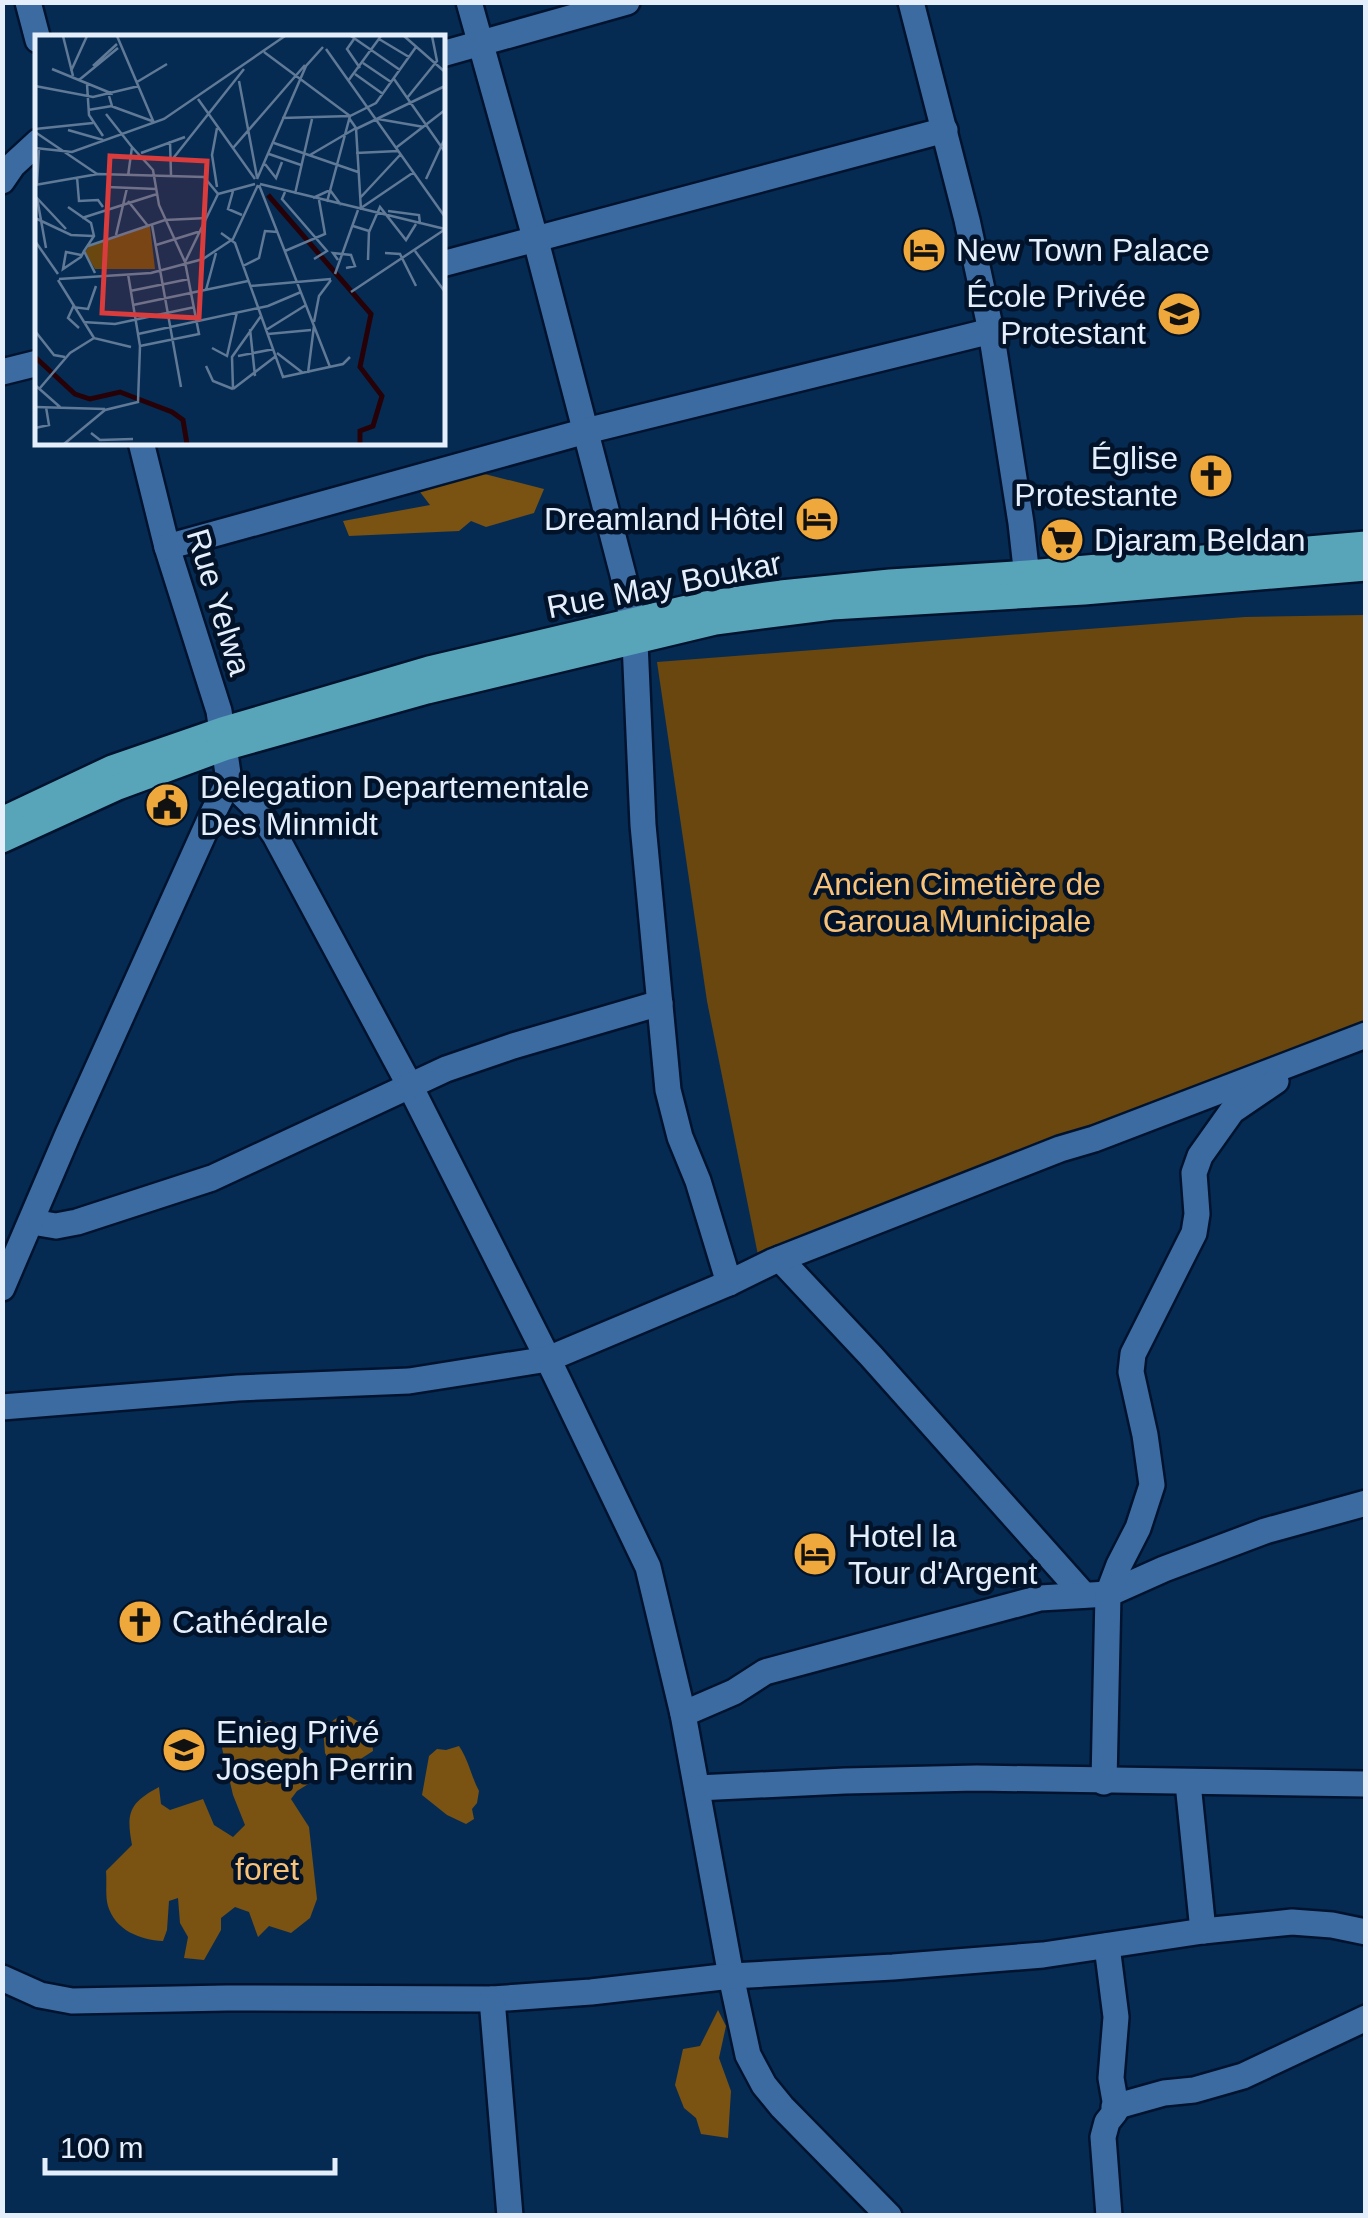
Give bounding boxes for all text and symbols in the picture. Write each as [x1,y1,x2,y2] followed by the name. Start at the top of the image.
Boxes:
[35,35,445,445] inset map
[901,227,947,273] hotel icon: New Town Palace
[956,232,1210,268] place label: New Town Palace
[966,278,1146,351] place label: École Privée Protestant
[1156,291,1202,337] school or university icon: École Privée Protestant
[1014,440,1178,513] place label: Église Protestante
[1188,453,1234,499] church icon: Église Protestante
[794,496,840,542] hotel icon: Dreamland Hôtel
[544,501,784,537] place label: Dreamland Hôtel
[1039,517,1085,563] supermarket icon: Djaram Beldan
[1094,522,1306,558] place label: Djaram Beldan
[180,524,258,680] street label: Rue Yelwa
[544,545,785,625] street label: Rue May Boukar
[200,769,590,842] place label: Delegation Departementale Des Minmidt
[144,782,190,828] public building icon: Delegation Departementale Des Minmidt
[813,866,1101,939] park label: Ancien Cimetière de Garoua Municipale
[848,1518,1037,1591] place label: Hotel la Tour d'Argent
[792,1531,838,1577] hotel icon: Hotel la Tour d'Argent
[117,1599,163,1645] church icon: Cathédrale
[172,1604,329,1640] place label: Cathédrale
[216,1714,413,1787] place label: Enieg Privé Joseph Perrin
[161,1727,207,1773] school or university icon: Enieg Privé Joseph Perrin
[235,1851,299,1887] park label: foret
[45,2113,335,2175] scale bar
[60,2131,143,2164] text: 100 m

